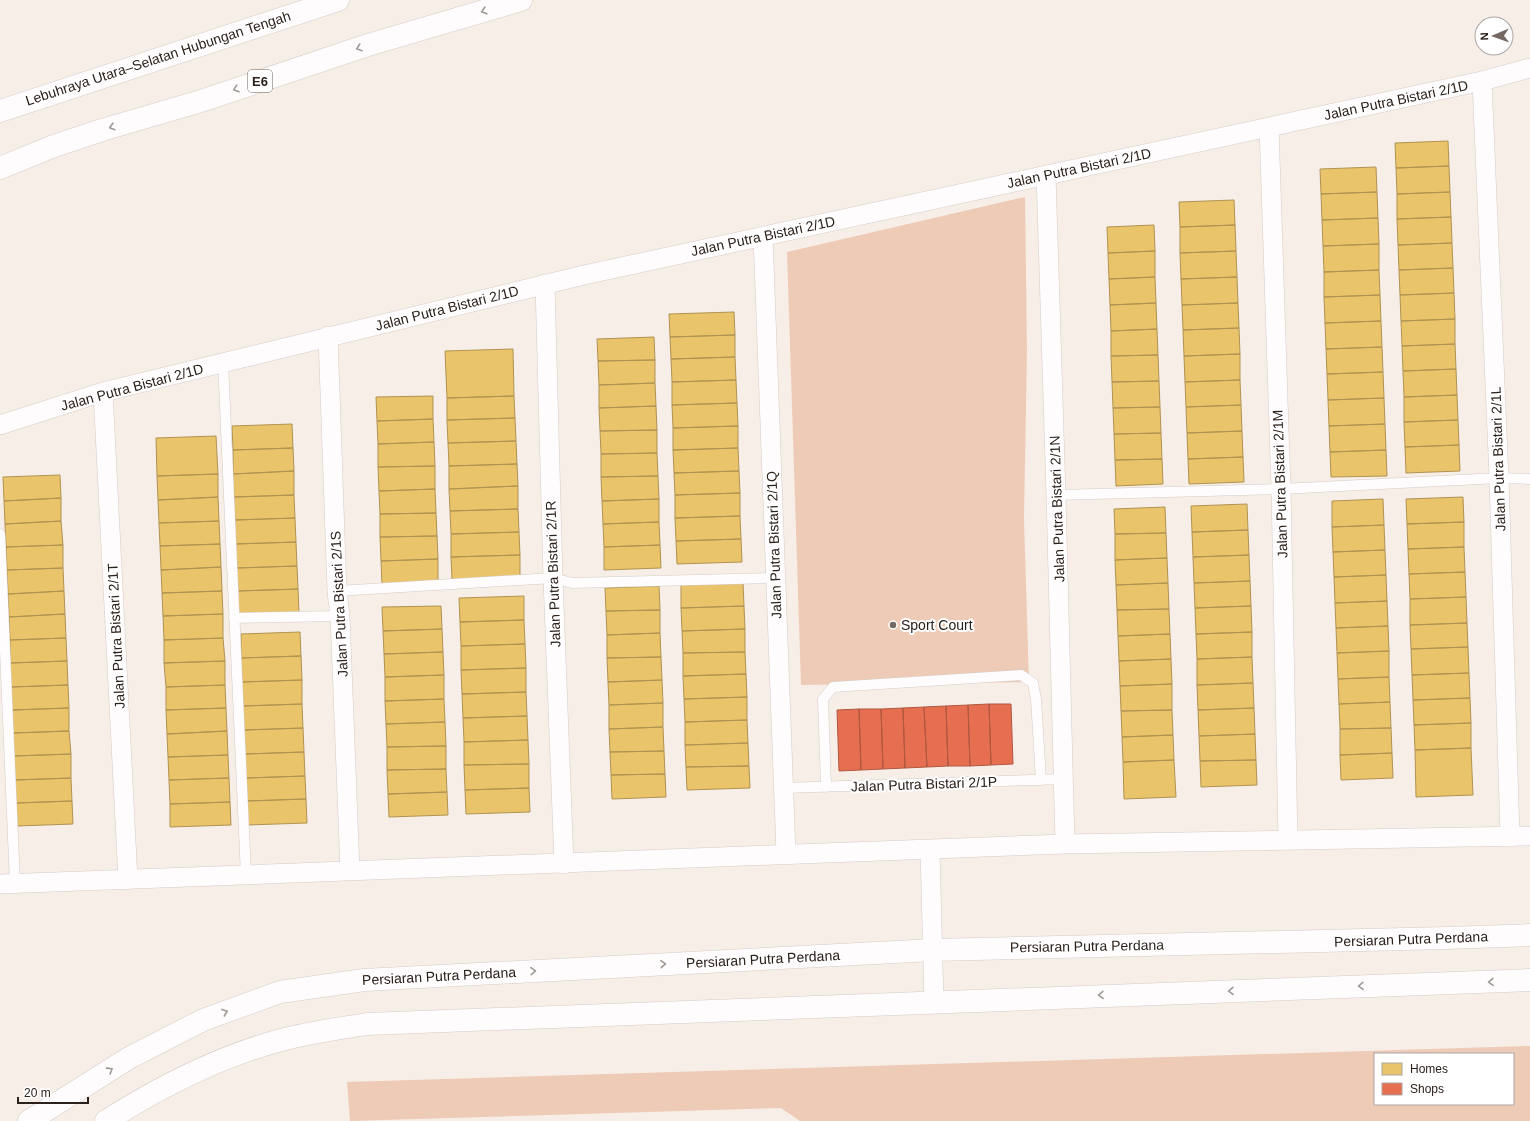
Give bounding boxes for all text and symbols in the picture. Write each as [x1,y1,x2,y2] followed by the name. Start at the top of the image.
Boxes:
[481,6,488,15] one-way arrow
[24,7,292,109] street label: Lebuhraya Utara–Selatan Hubungan Tengah
[1474,16,1514,56] north arrow
[1478,32,1490,41] text: N
[356,43,363,52] one-way arrow
[248,70,272,92] road number: E6
[1322,77,1470,123] street label: Jalan Putra Bistari 2/1D
[233,85,240,93] one-way arrow
[108,122,115,131] one-way arrow
[1005,145,1153,191] street label: Jalan Putra Bistari 2/1D
[689,213,837,259] street label: Jalan Putra Bistari 2/1D
[374,282,520,334] street label: Jalan Putra Bistari 2/1D
[59,360,205,414] street label: Jalan Putra Bistari 2/1D
[1487,386,1509,532] street label: Jalan Putra Bistari 2/1L
[1269,409,1291,559] street label: Jalan Putra Bistari 2/1M
[1046,435,1068,583] street label: Jalan Putra Bistari 2/1N
[763,471,785,619] street label: Jalan Putra Bistari 2/1Q
[542,500,564,648] street label: Jalan Putra Bistari 2/1R
[327,531,351,677] street label: Jalan Putra Bistari 2/1S
[104,562,128,709] street label: Jalan Putra Bistari 2/1T
[901,617,973,633] place label: Sport Court
[888,620,898,630] marker: Sport Court
[851,773,997,795] street label: Jalan Putra Bistari 2/1P
[1334,928,1488,950] street label: Persiaran Putra Perdana
[1010,937,1164,955] street label: Persiaran Putra Perdana
[686,947,841,971] street label: Persiaran Putra Perdana
[660,960,666,969] one-way arrow
[362,964,517,988] street label: Persiaran Putra Perdana
[530,967,536,975] one-way arrow
[1488,977,1494,986] one-way arrow
[1358,982,1364,990] one-way arrow
[1228,986,1234,995] one-way arrow
[1098,991,1104,1000] one-way arrow
[222,1008,229,1017] one-way arrow
[1374,1053,1514,1105] legend
[1410,1062,1448,1076] text: Homes
[106,1068,113,1075] one-way arrow
[18,1079,88,1105] scale bar
[1410,1082,1444,1096] text: Shops
[24,1086,51,1100] text: 20 m

